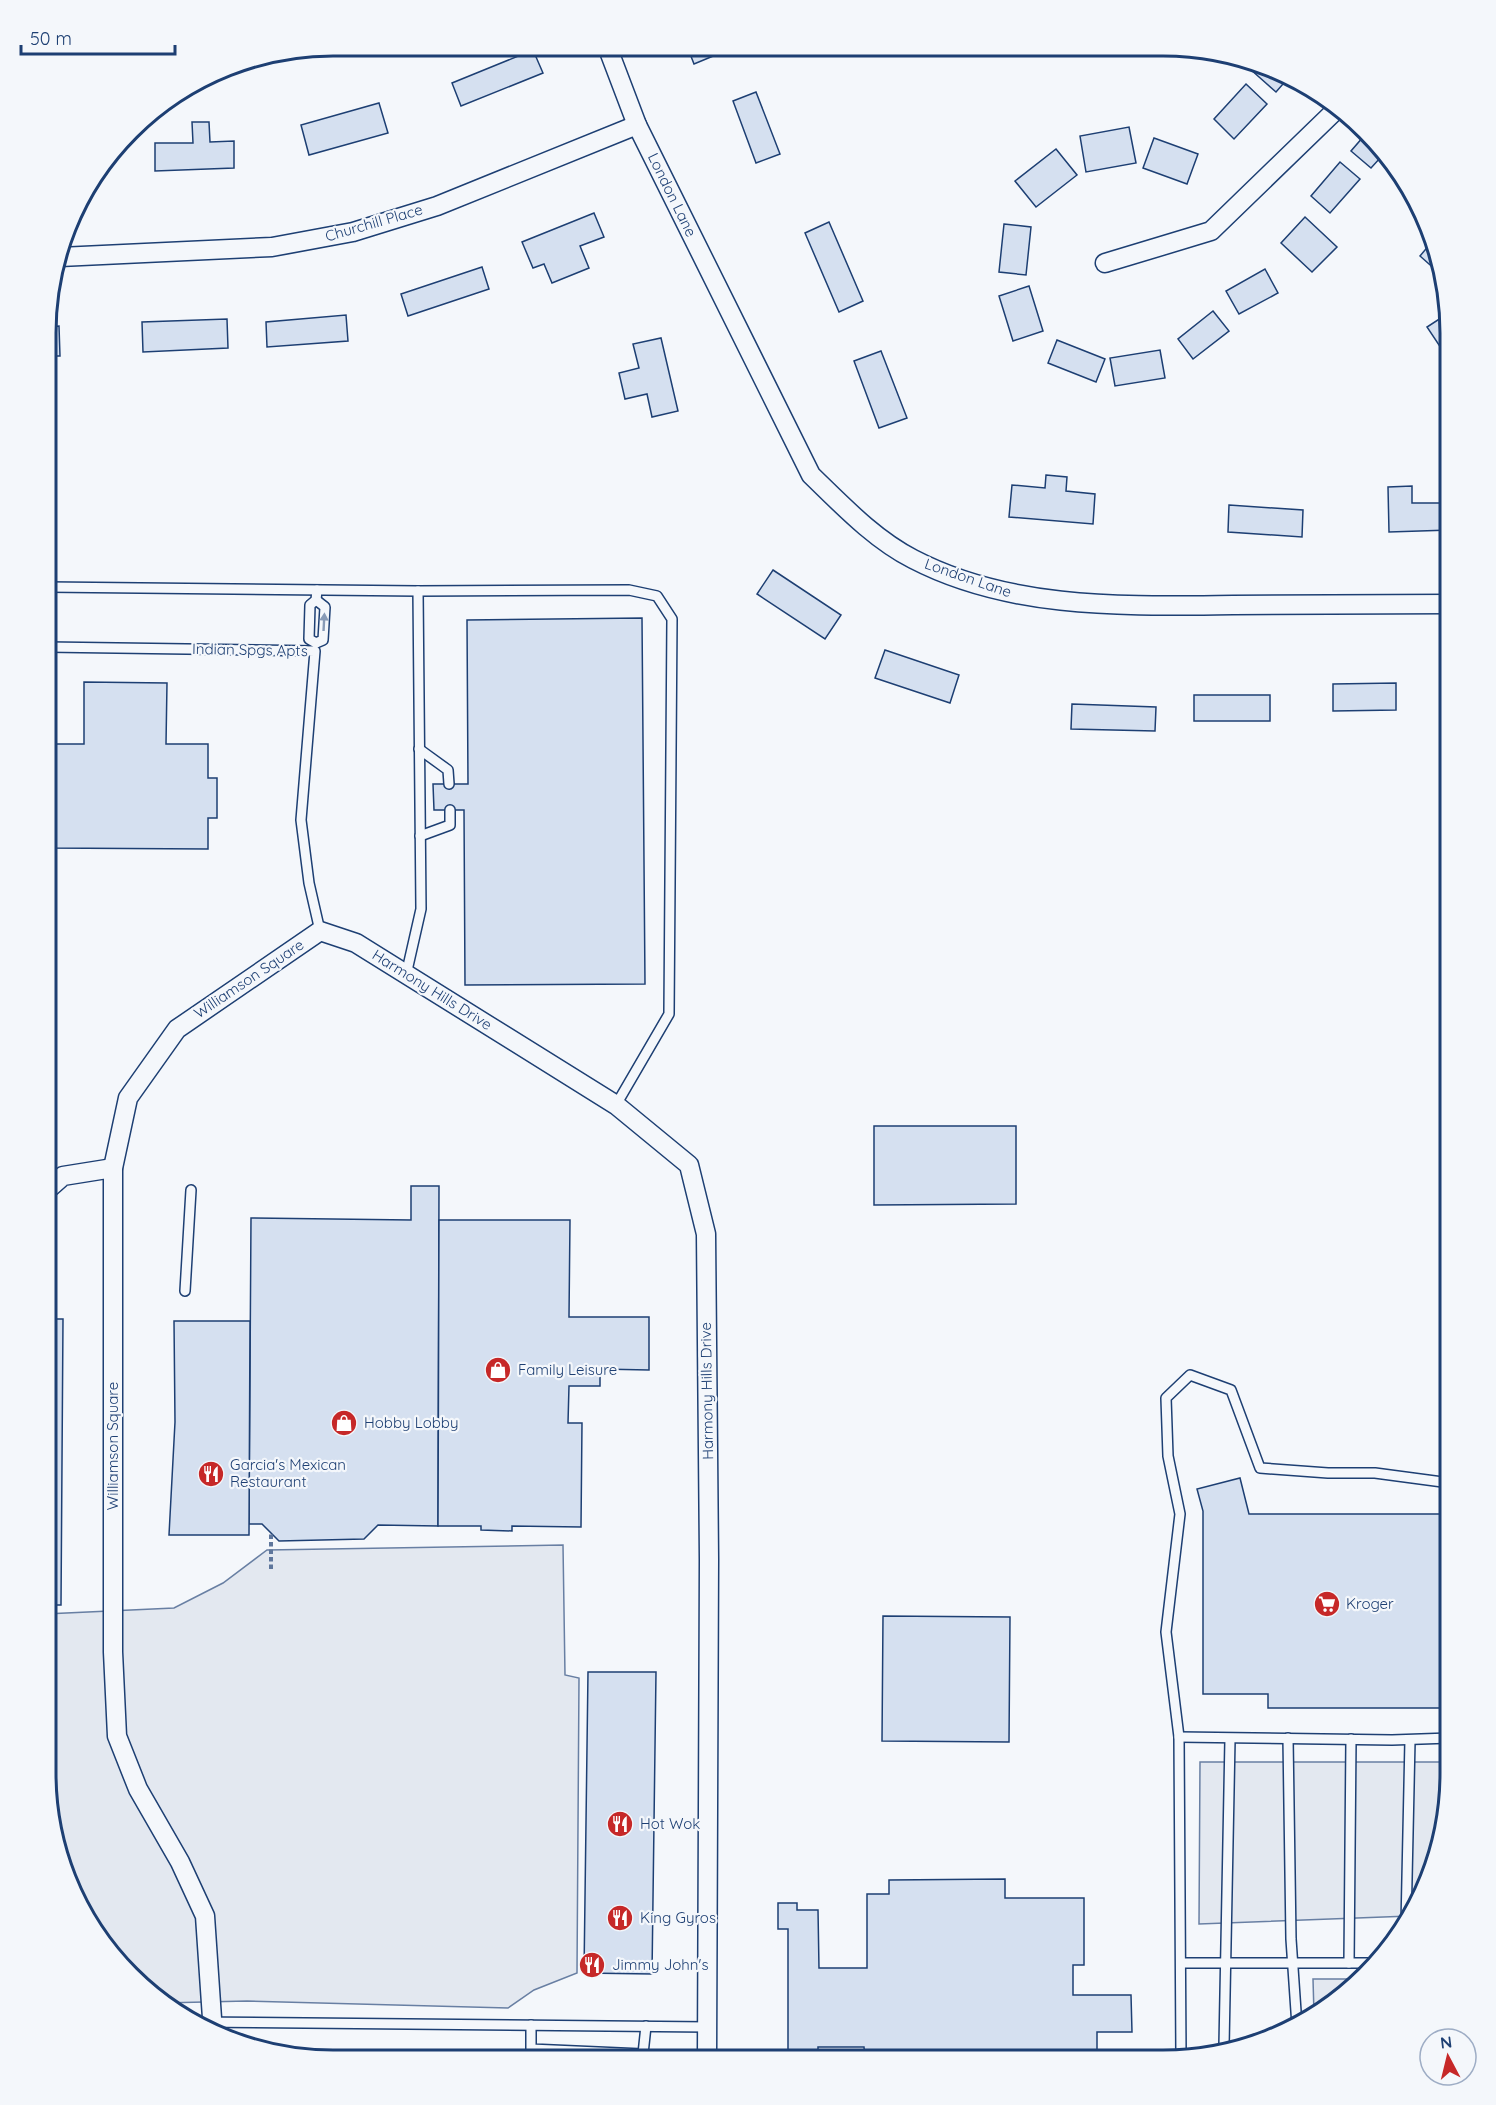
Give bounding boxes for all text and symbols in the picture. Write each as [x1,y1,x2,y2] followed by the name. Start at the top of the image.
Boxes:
[21,18,176,56] scale bar
[30,27,72,50] text: 50 m
[644,150,701,240] street label: London Lane
[323,200,425,246] street label: Churchill Place
[922,554,1014,601] street label: London Lane
[320,612,329,631] one-way arrow
[192,639,308,660] street label: Indian Spgs Apts
[190,935,307,1022] street label: Williamson Square
[369,945,496,1034] street label: Harmony Hills Drive
[696,1322,717,1460] street label: Harmony Hills Drive
[483,1355,513,1385] shop icon: Family Leisure
[518,1360,617,1379] place label: Family Leisure
[103,1382,122,1510] street label: Williamson Square
[329,1408,359,1438] shop icon: Hobby Lobby
[364,1413,458,1432] place label: Hobby Lobby
[230,1455,346,1491] place label: Garcia's Mexican Restaurant
[196,1459,226,1489] restaurant icon: Garcia's Mexican Restaurant
[1312,1589,1342,1619] supermarket icon: Kroger
[1346,1594,1394,1613] place label: Kroger
[605,1809,635,1839] restaurant icon: Hot Wok
[640,1814,700,1833] place label: Hot Wok
[605,1903,635,1933] restaurant icon: King Gyros
[640,1908,716,1927] place label: King Gyros
[577,1950,607,1980] restaurant icon: Jimmy John's
[612,1955,708,1974] place label: Jimmy John's
[1418,2027,1478,2087] north arrow
[1439,2031,1453,2053] text: N

